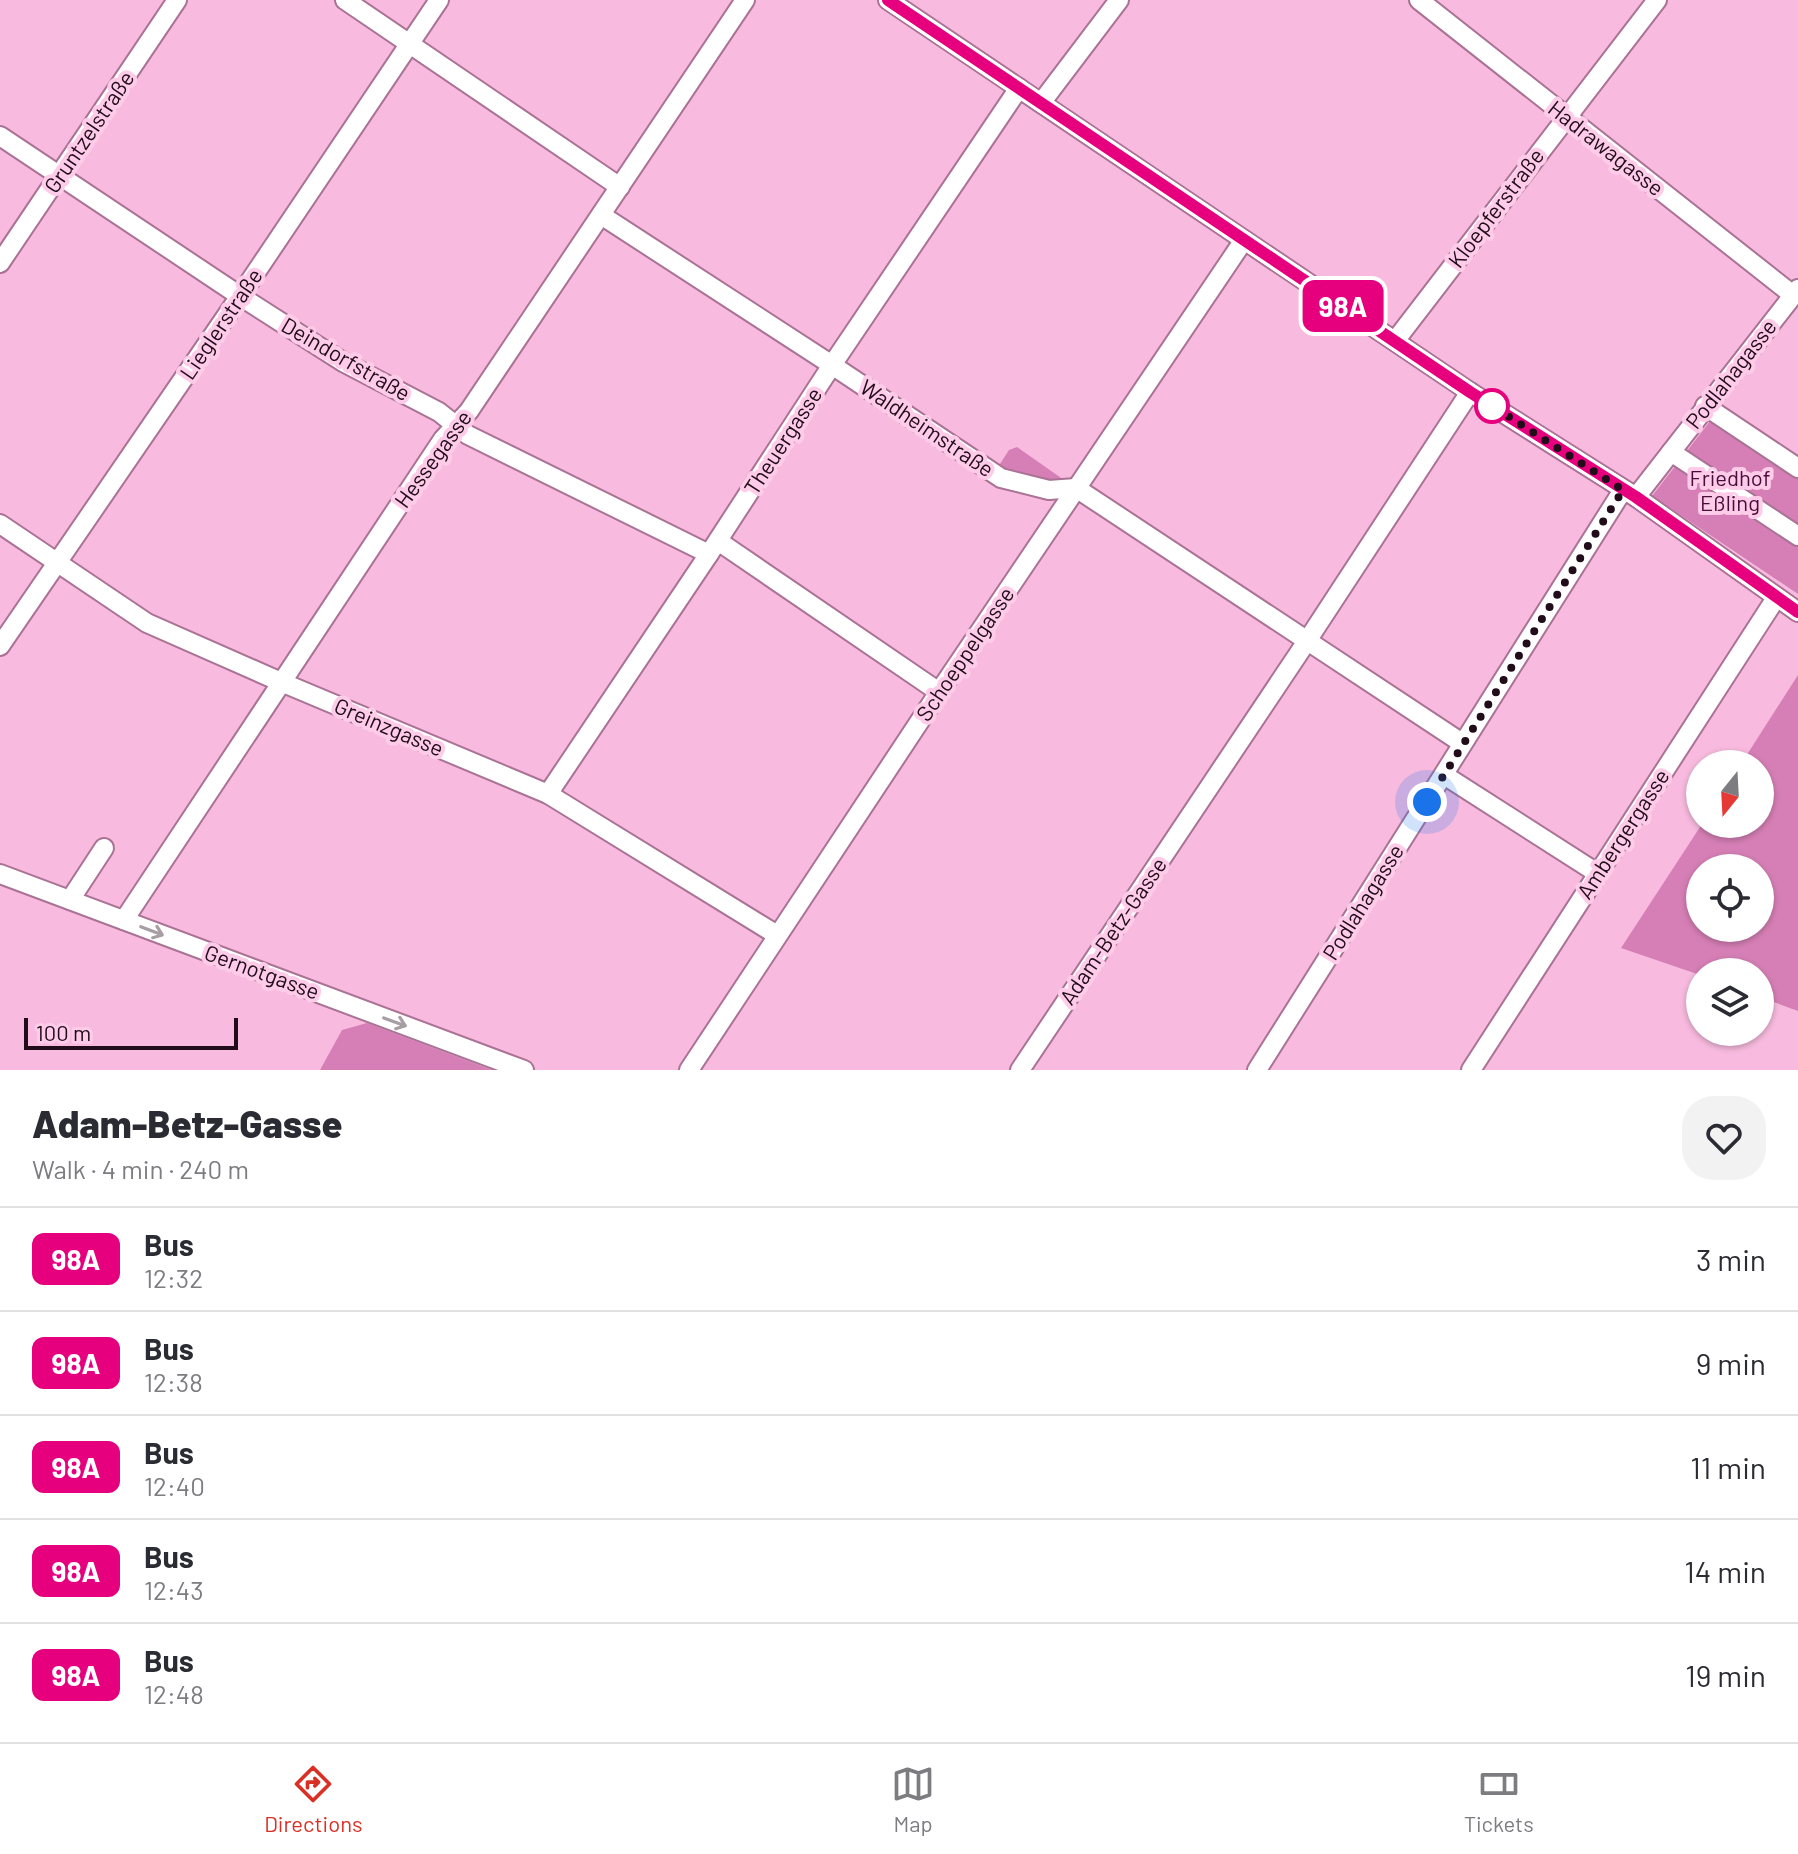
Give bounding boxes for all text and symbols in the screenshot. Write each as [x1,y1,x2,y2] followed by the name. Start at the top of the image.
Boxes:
[38,66,139,197] street label: Gruntzelstraße
[1544,94,1669,200] street label: Hadrawagasse
[1442,143,1548,272] street label: Kloepferstraße
[174,263,267,384] street label: Lieglerstraße
[1297,280,1389,332] line badge: 98A
[1319,289,1367,323] text: 98A
[278,311,415,405] street label: Deindorfstraße
[1679,314,1781,433] street label: Podlahagasse
[856,373,999,481] street label: Waldheimstraße
[738,382,827,499] street label: Theuergasse
[1475,389,1509,423] unlabelled marker
[388,405,476,512] street label: Hessegasse
[1690,464,1770,515] park label: Friedhof Eßling
[910,581,1019,725] street label: Schoeppelgasse
[331,691,448,761] street label: Greinzgasse
[1686,750,1774,838] north arrow
[1686,750,1774,1046] map controls
[1571,764,1674,903] street label: Ambergergasse
[1407,782,1447,822] your location
[1316,839,1408,964] street label: Podlahagasse
[1053,852,1171,1009] street label: Adam-Betz-Gasse
[1686,854,1774,942] button: locate
[139,925,163,939] one-way arrow
[201,938,323,1004] street label: Gernotgasse
[1686,958,1774,1046] button: layers
[24,1014,238,1050] scale bar
[382,1016,407,1030] one-way arrow
[36,1019,91,1045] text: 100 m
[1682,1096,1766,1180] button: heart
[32,1100,342,1146] text: Adam-Betz-Gasse
[32,1153,249,1184] text: Walk · 4 min · 240 m
[144,1226,194,1262] text: Bus
[1696,1241,1766,1277] text: 3 min
[52,1242,100,1276] text: 98A
[144,1262,203,1293] text: 12:32
[144,1330,194,1366] text: Bus
[1696,1345,1766,1381] text: 9 min
[52,1346,100,1380] text: 98A
[144,1366,203,1397] text: 12:38
[144,1434,194,1470] text: Bus
[1690,1449,1766,1485] text: 11 min
[52,1450,100,1484] text: 98A
[144,1470,205,1501] text: 12:40
[144,1538,194,1574] text: Bus
[1684,1553,1766,1589] text: 14 min
[52,1554,100,1588] text: 98A
[144,1574,204,1605] text: 12:43
[144,1642,194,1678] text: Bus
[1685,1657,1766,1693] text: 19 min
[52,1658,100,1692] text: 98A
[144,1678,204,1709] text: 12:48
[264,1762,363,1836] tab: Directions
[891,1762,935,1836] tab: Map
[1464,1762,1534,1836] tab: Tickets

